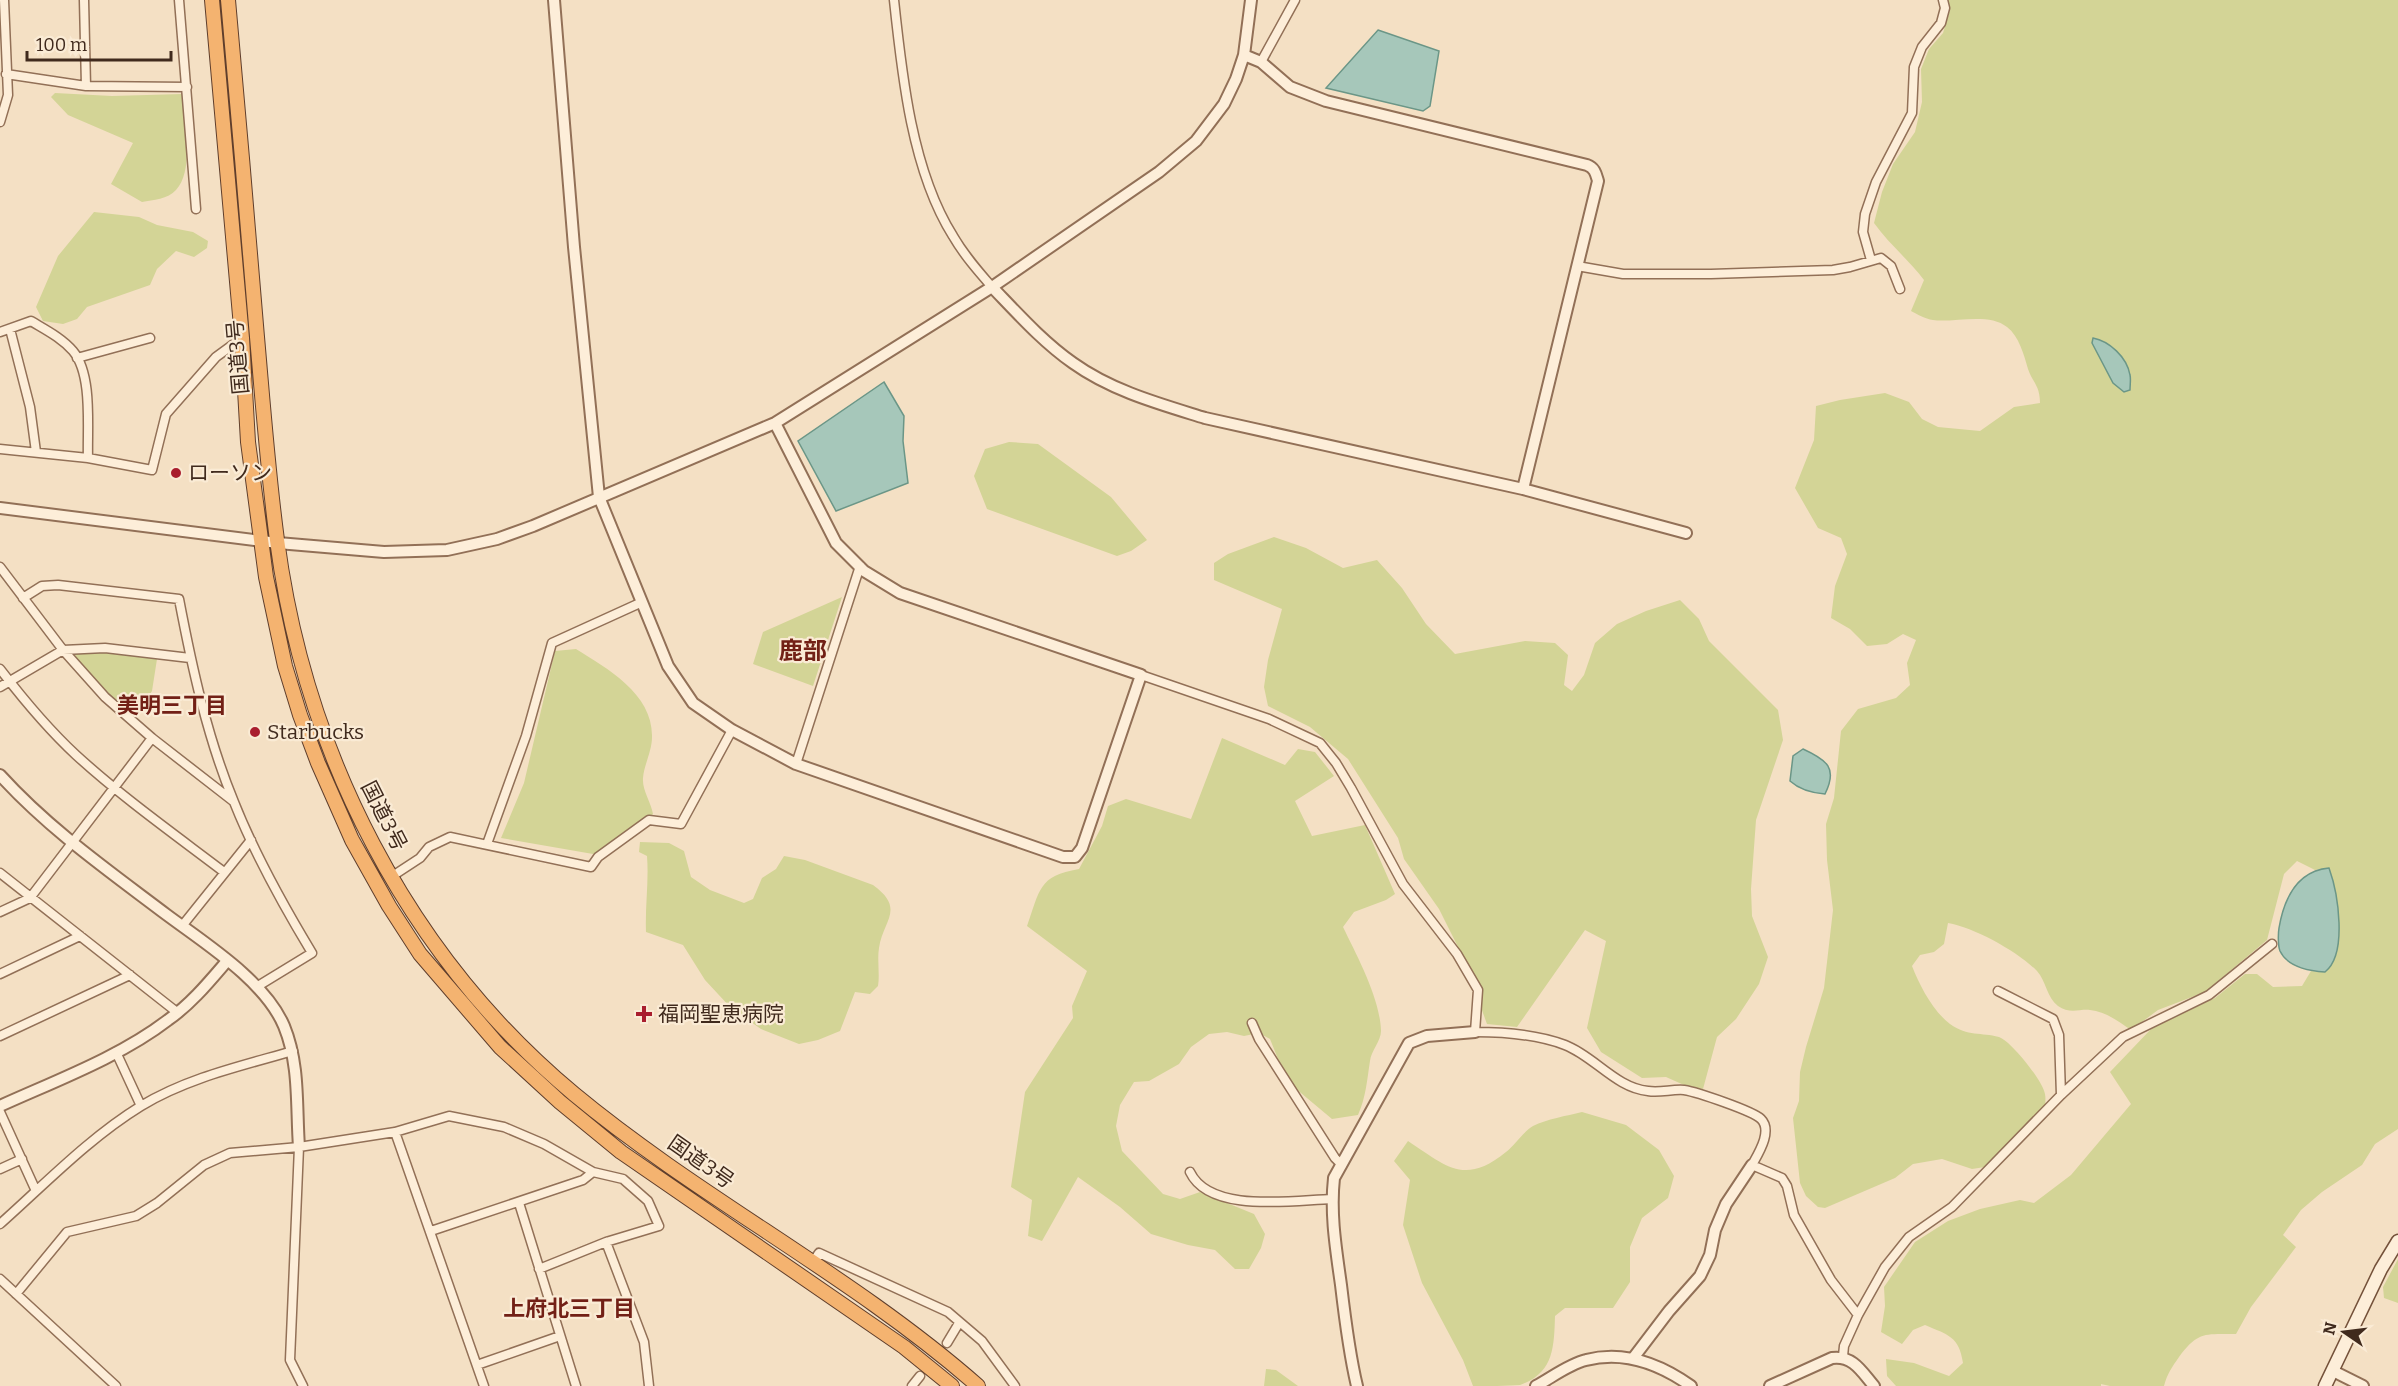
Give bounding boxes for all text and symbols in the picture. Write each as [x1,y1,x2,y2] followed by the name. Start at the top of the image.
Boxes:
[27,24,171,62] scale bar
[36,34,87,56] text: 100 m
[222,319,254,395] street label: 国道3号
[188,460,272,486] place label: ローソン
[169,466,183,480] marker: ローソン
[779,637,827,665] district label: 鹿部
[117,692,227,719] district label: 美明三丁目
[267,719,364,745] place label: Starbucks
[248,725,262,739] marker: Starbucks
[355,777,413,855] street label: 国道3号
[658,1001,784,1027] place label: 福岡聖恵病院
[635,1005,653,1023] marker: 福岡聖恵病院
[663,1130,739,1194] street label: 国道3号
[503,1295,635,1322] district label: 上府北三丁目
[2314,1302,2374,1362] north arrow
[2319,1320,2341,1337] text: N

